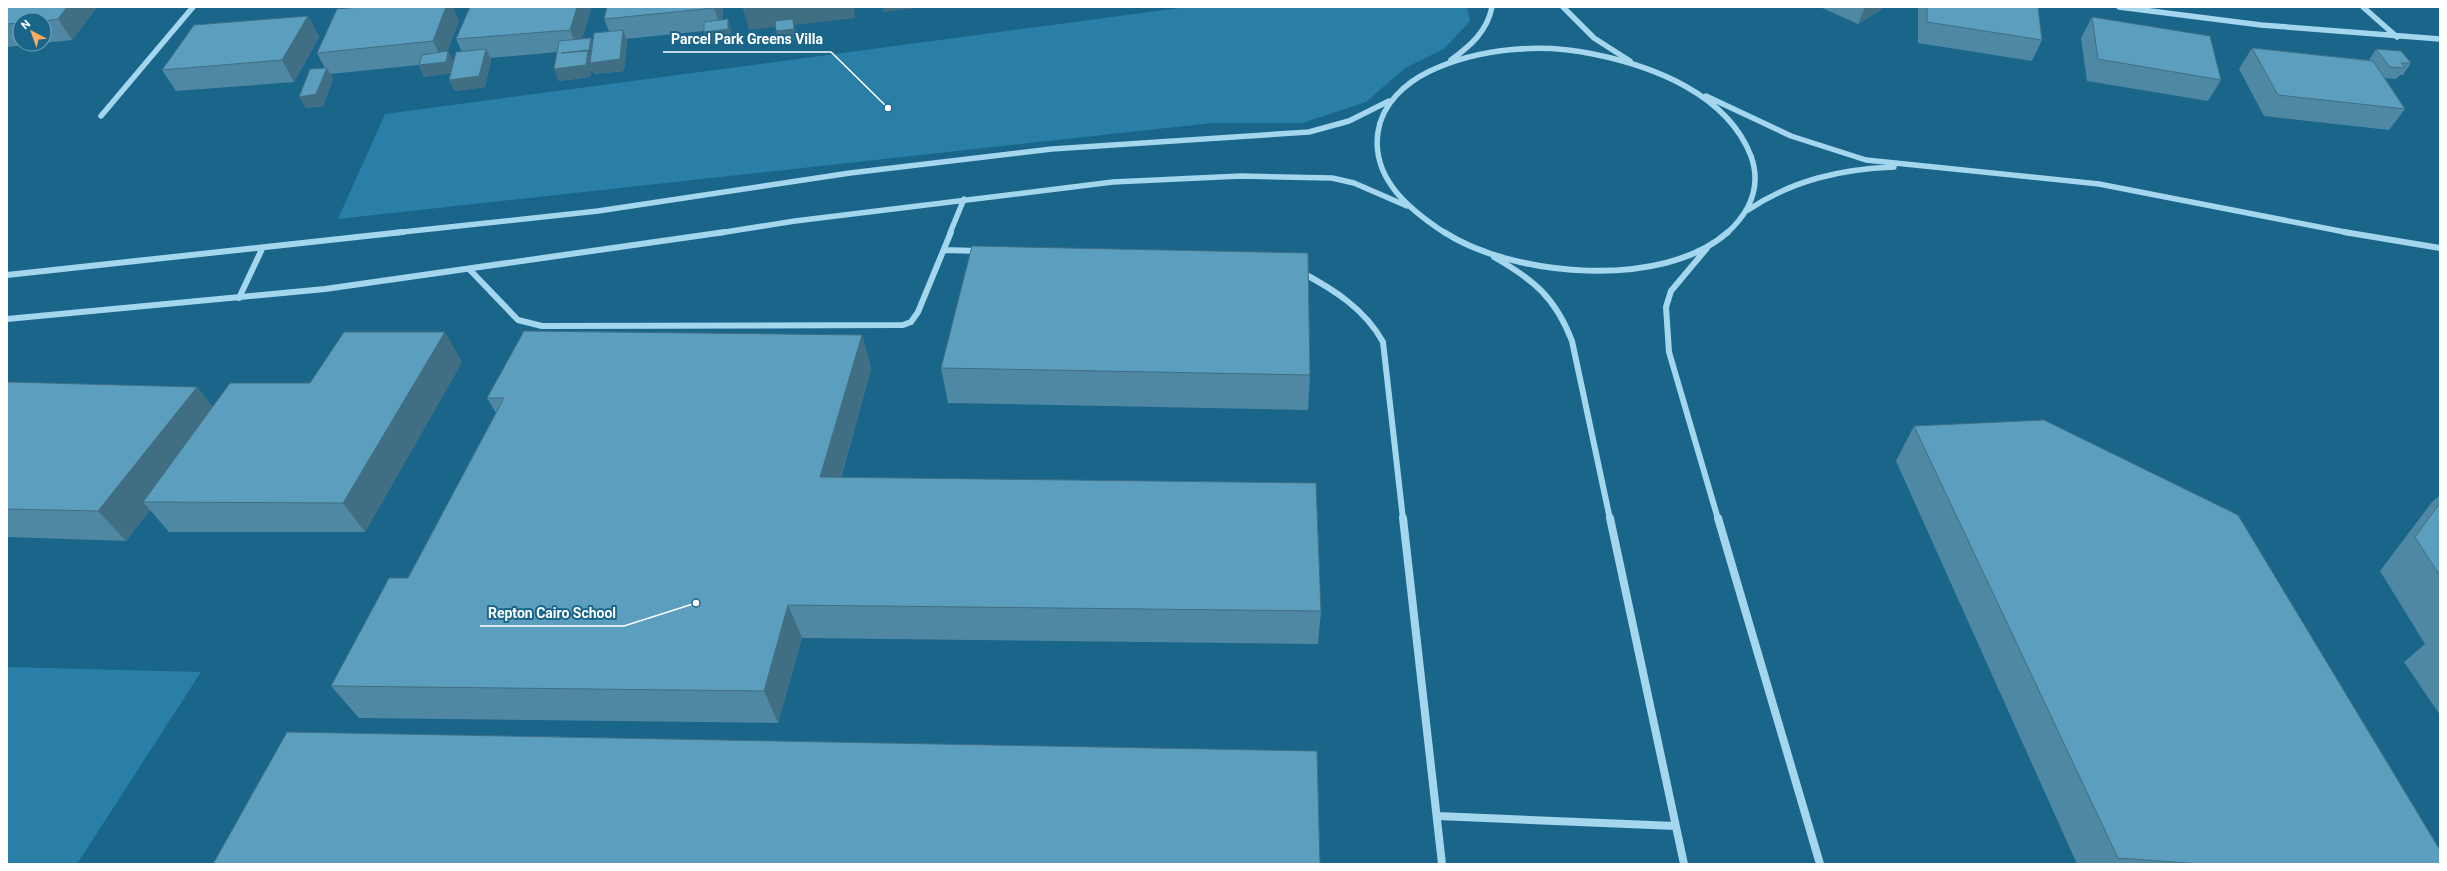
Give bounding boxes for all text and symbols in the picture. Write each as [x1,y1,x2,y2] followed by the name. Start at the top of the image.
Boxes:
[12,12,52,52] north arrow
[19,17,33,32] text: N
[663,26,831,52] callout: Parcel Park Greens Villa
[671,31,823,47] text: Parcel Park Greens Villa
[480,600,624,626] callout: Repton Cairo School
[488,605,616,621] text: Repton Cairo School

